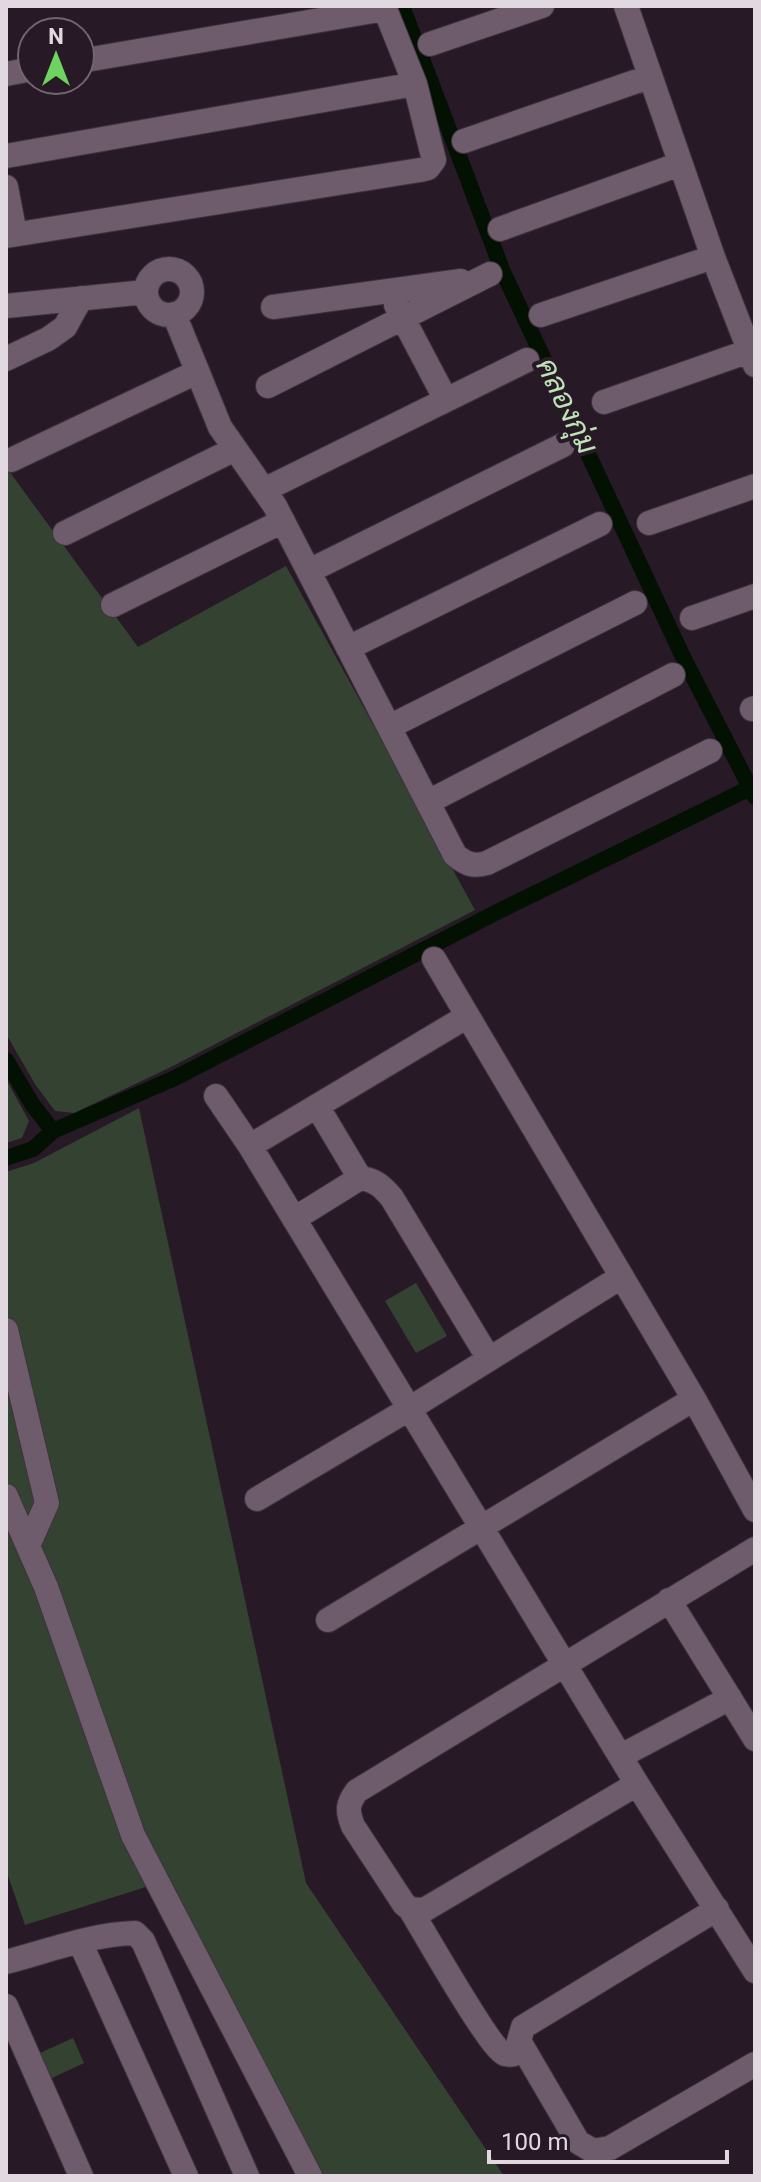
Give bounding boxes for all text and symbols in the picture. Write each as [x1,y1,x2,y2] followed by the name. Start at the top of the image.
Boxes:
[16,16,96,96] north arrow
[48,24,64,49] text: N
[526,352,606,461] water label: คลองกุ่ม
[489,2114,727,2164] scale bar
[501,2128,568,2156] text: 100 m

